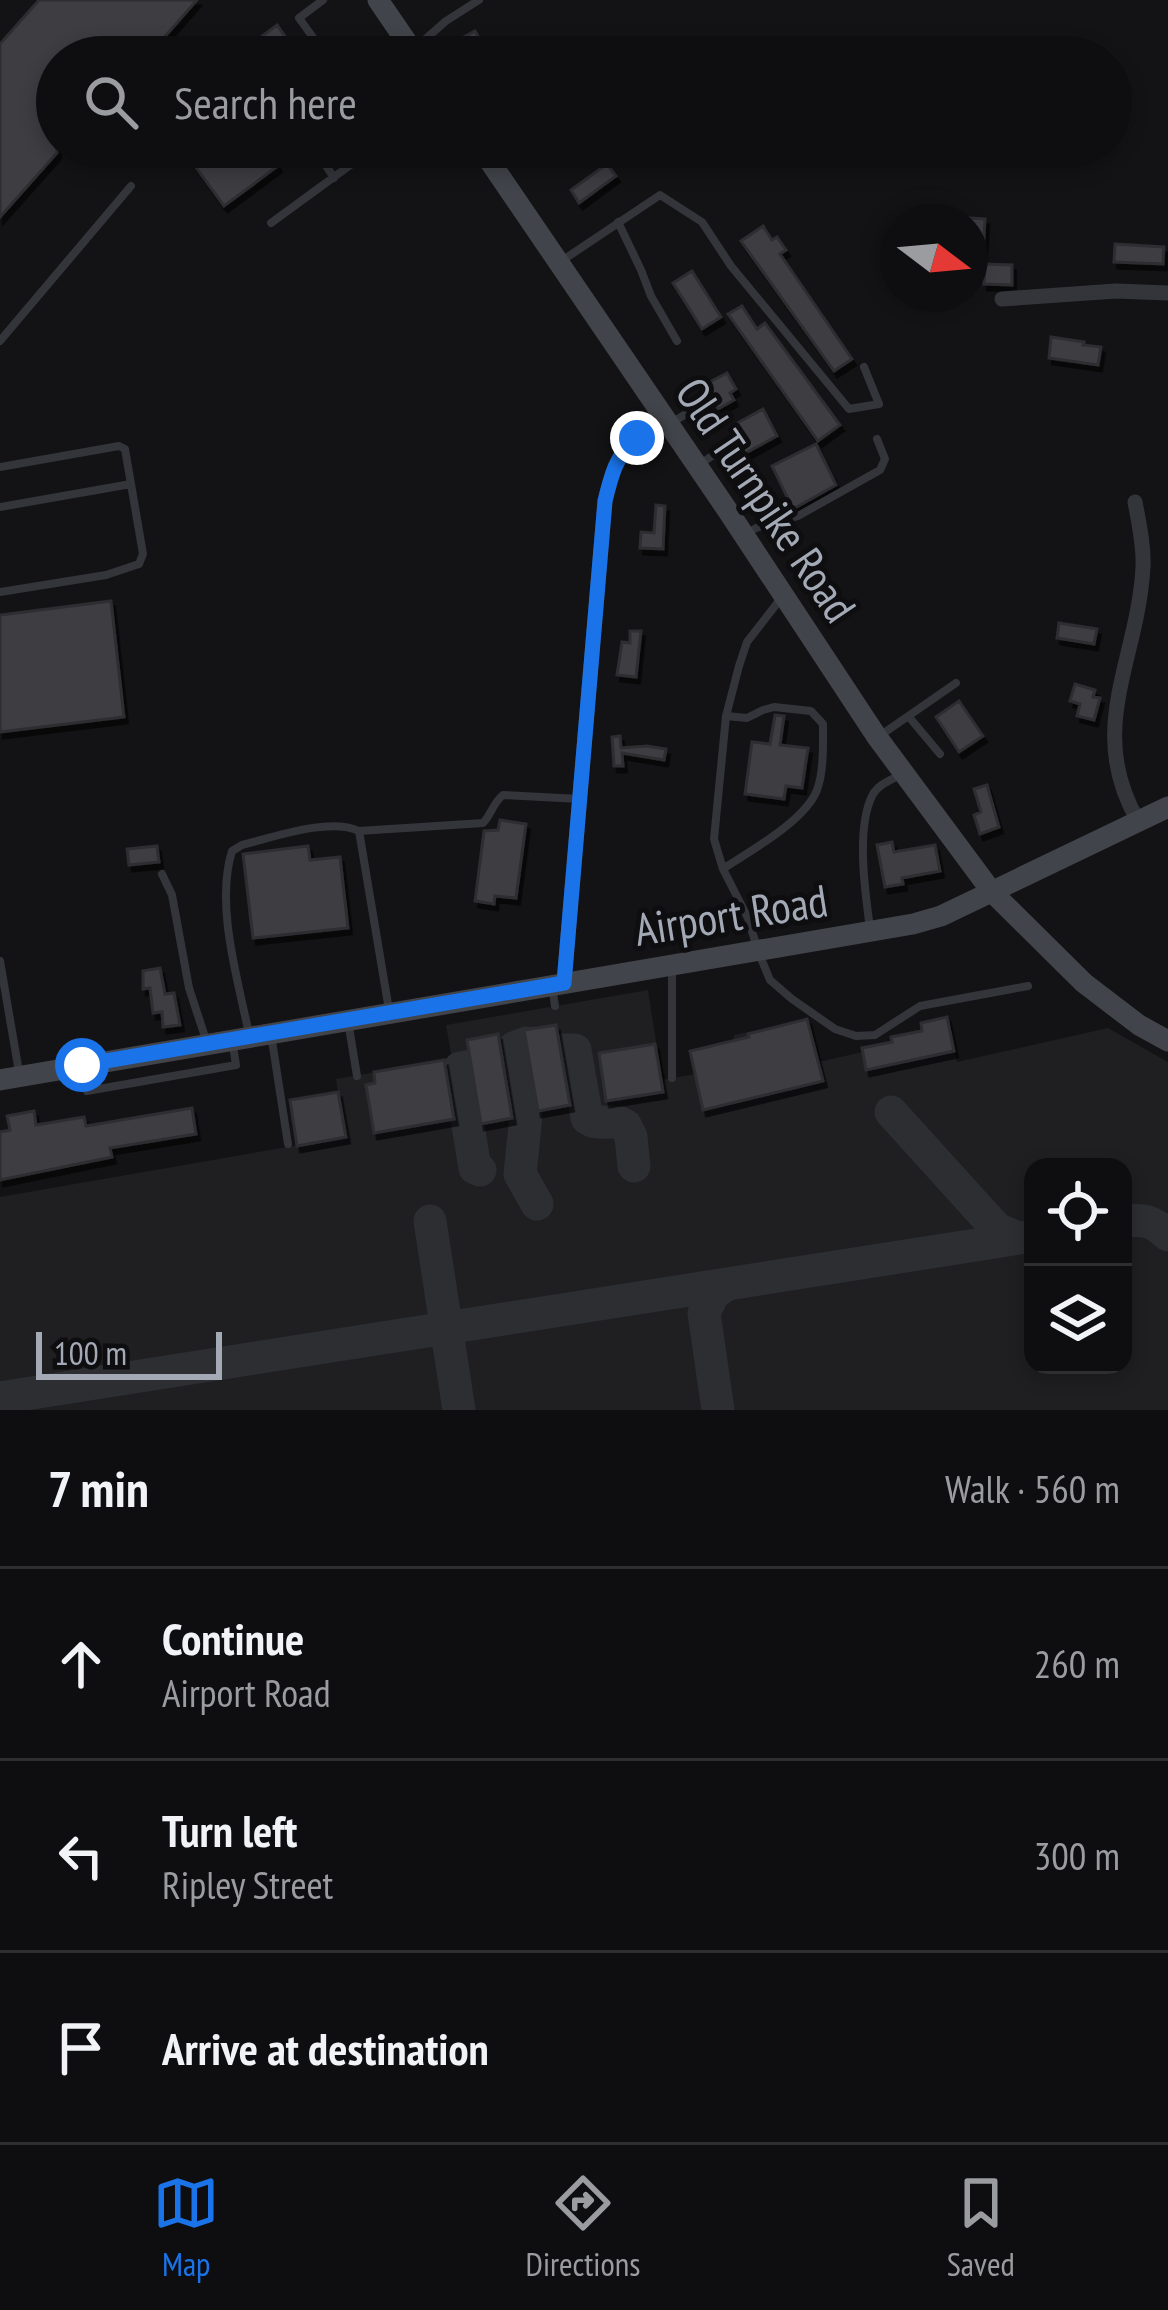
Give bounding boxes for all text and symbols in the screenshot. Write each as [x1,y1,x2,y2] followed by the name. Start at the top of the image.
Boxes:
[36,36,1132,168] search box
[78,69,144,135] icon: search
[174,73,357,131] text: Search here
[880,204,988,312] north arrow
[664,366,870,633] street label: Old Turnpike Road
[610,411,664,465] route end
[630,870,831,958] street label: Airport Road
[55,1038,109,1092] route start
[1024,1158,1132,1374] map controls
[1024,1158,1132,1266] button: locate
[1024,1266,1132,1374] button: layers
[36,1326,222,1379] scale bar
[54,1331,127,1374] text: 100 m
[48,1455,149,1521] text: 7 min
[945,1463,1120,1514] text: Walk · 560 m
[162,1609,304,1667] text: Continue
[48,1631,114,1697] icon: ahead
[1034,1638,1120,1689] text: 260 m
[162,1667,331,1718] text: Airport Road
[162,1801,297,1859] text: Turn left
[48,1823,114,1889] icon: left
[1034,1830,1120,1881] text: 300 m
[162,1859,333,1910] text: Ripley Street
[48,2015,114,2081] icon: arrive
[162,2019,489,2077] text: Arrive at destination
[153,2170,219,2285] tab: Map
[526,2170,640,2285] tab: Directions
[947,2170,1015,2285] tab: Saved

